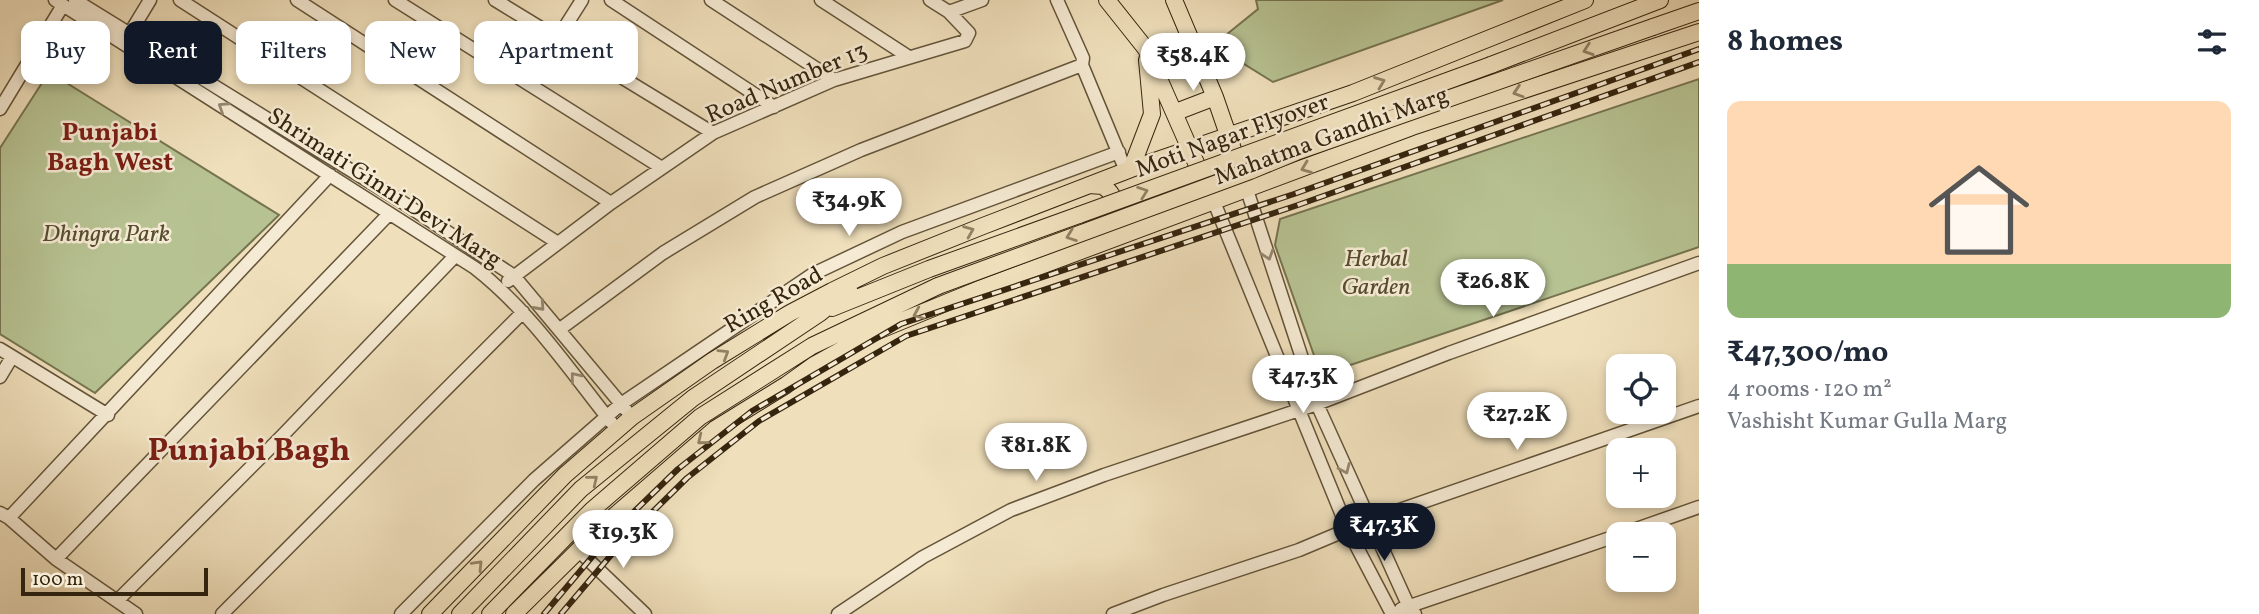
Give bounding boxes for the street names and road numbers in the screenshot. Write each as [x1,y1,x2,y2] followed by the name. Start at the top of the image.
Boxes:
[701,34,873,133] street label: Road Number 13
[1210,79,1454,195] street label: Mahatma Gandhi Marg
[1131,86,1334,188] street label: Moti Nagar Flyover
[260,100,508,277] street label: Shrimati Ginni Devi Marg
[718,259,830,343] street label: Ring Road

